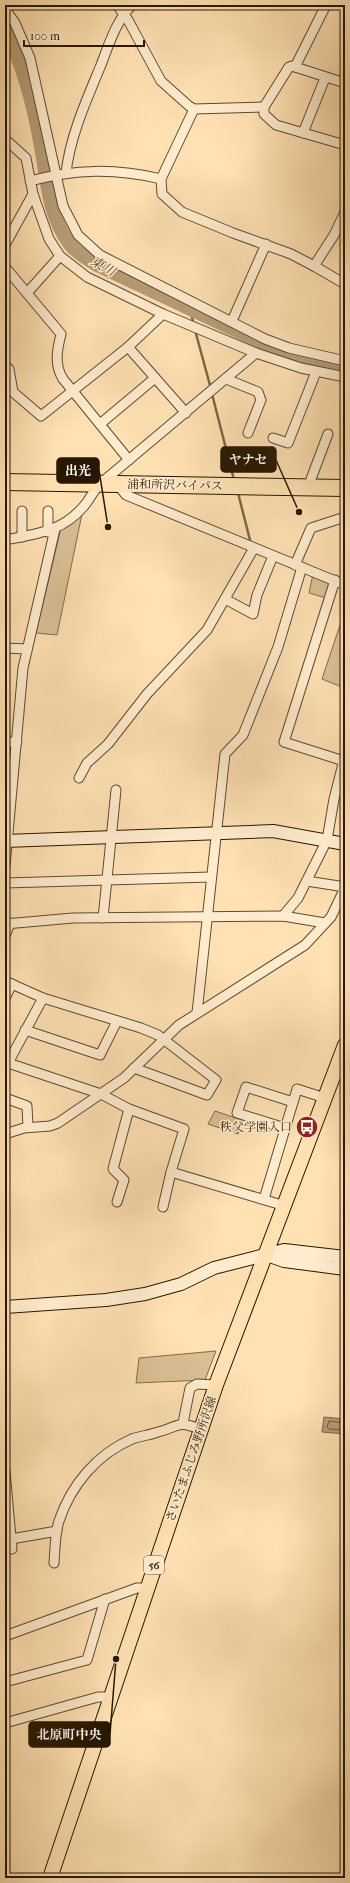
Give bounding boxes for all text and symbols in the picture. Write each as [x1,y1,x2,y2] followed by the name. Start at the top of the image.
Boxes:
[24,22,144,48] scale bar
[30,29,60,43] text: 100 m
[88,253,120,280] water label: 東川
[221,447,276,472] callout: ヤナセ
[229,452,267,467] text: ヤナセ
[57,458,99,483] callout: 出光
[65,463,91,478] text: 出光
[127,477,223,493] street label: 浦和所沢バイパス
[294,1114,320,1140] bus stop icon: 秩父学園入口
[220,1120,292,1134] place label: 秩父学園入口
[163,1394,219,1524] street label: さいたまふじみ野所沢線
[144,1556,164,1574] road number: 56
[29,1722,110,1747] callout: 北原町中央
[36,1727,102,1742] text: 北原町中央

